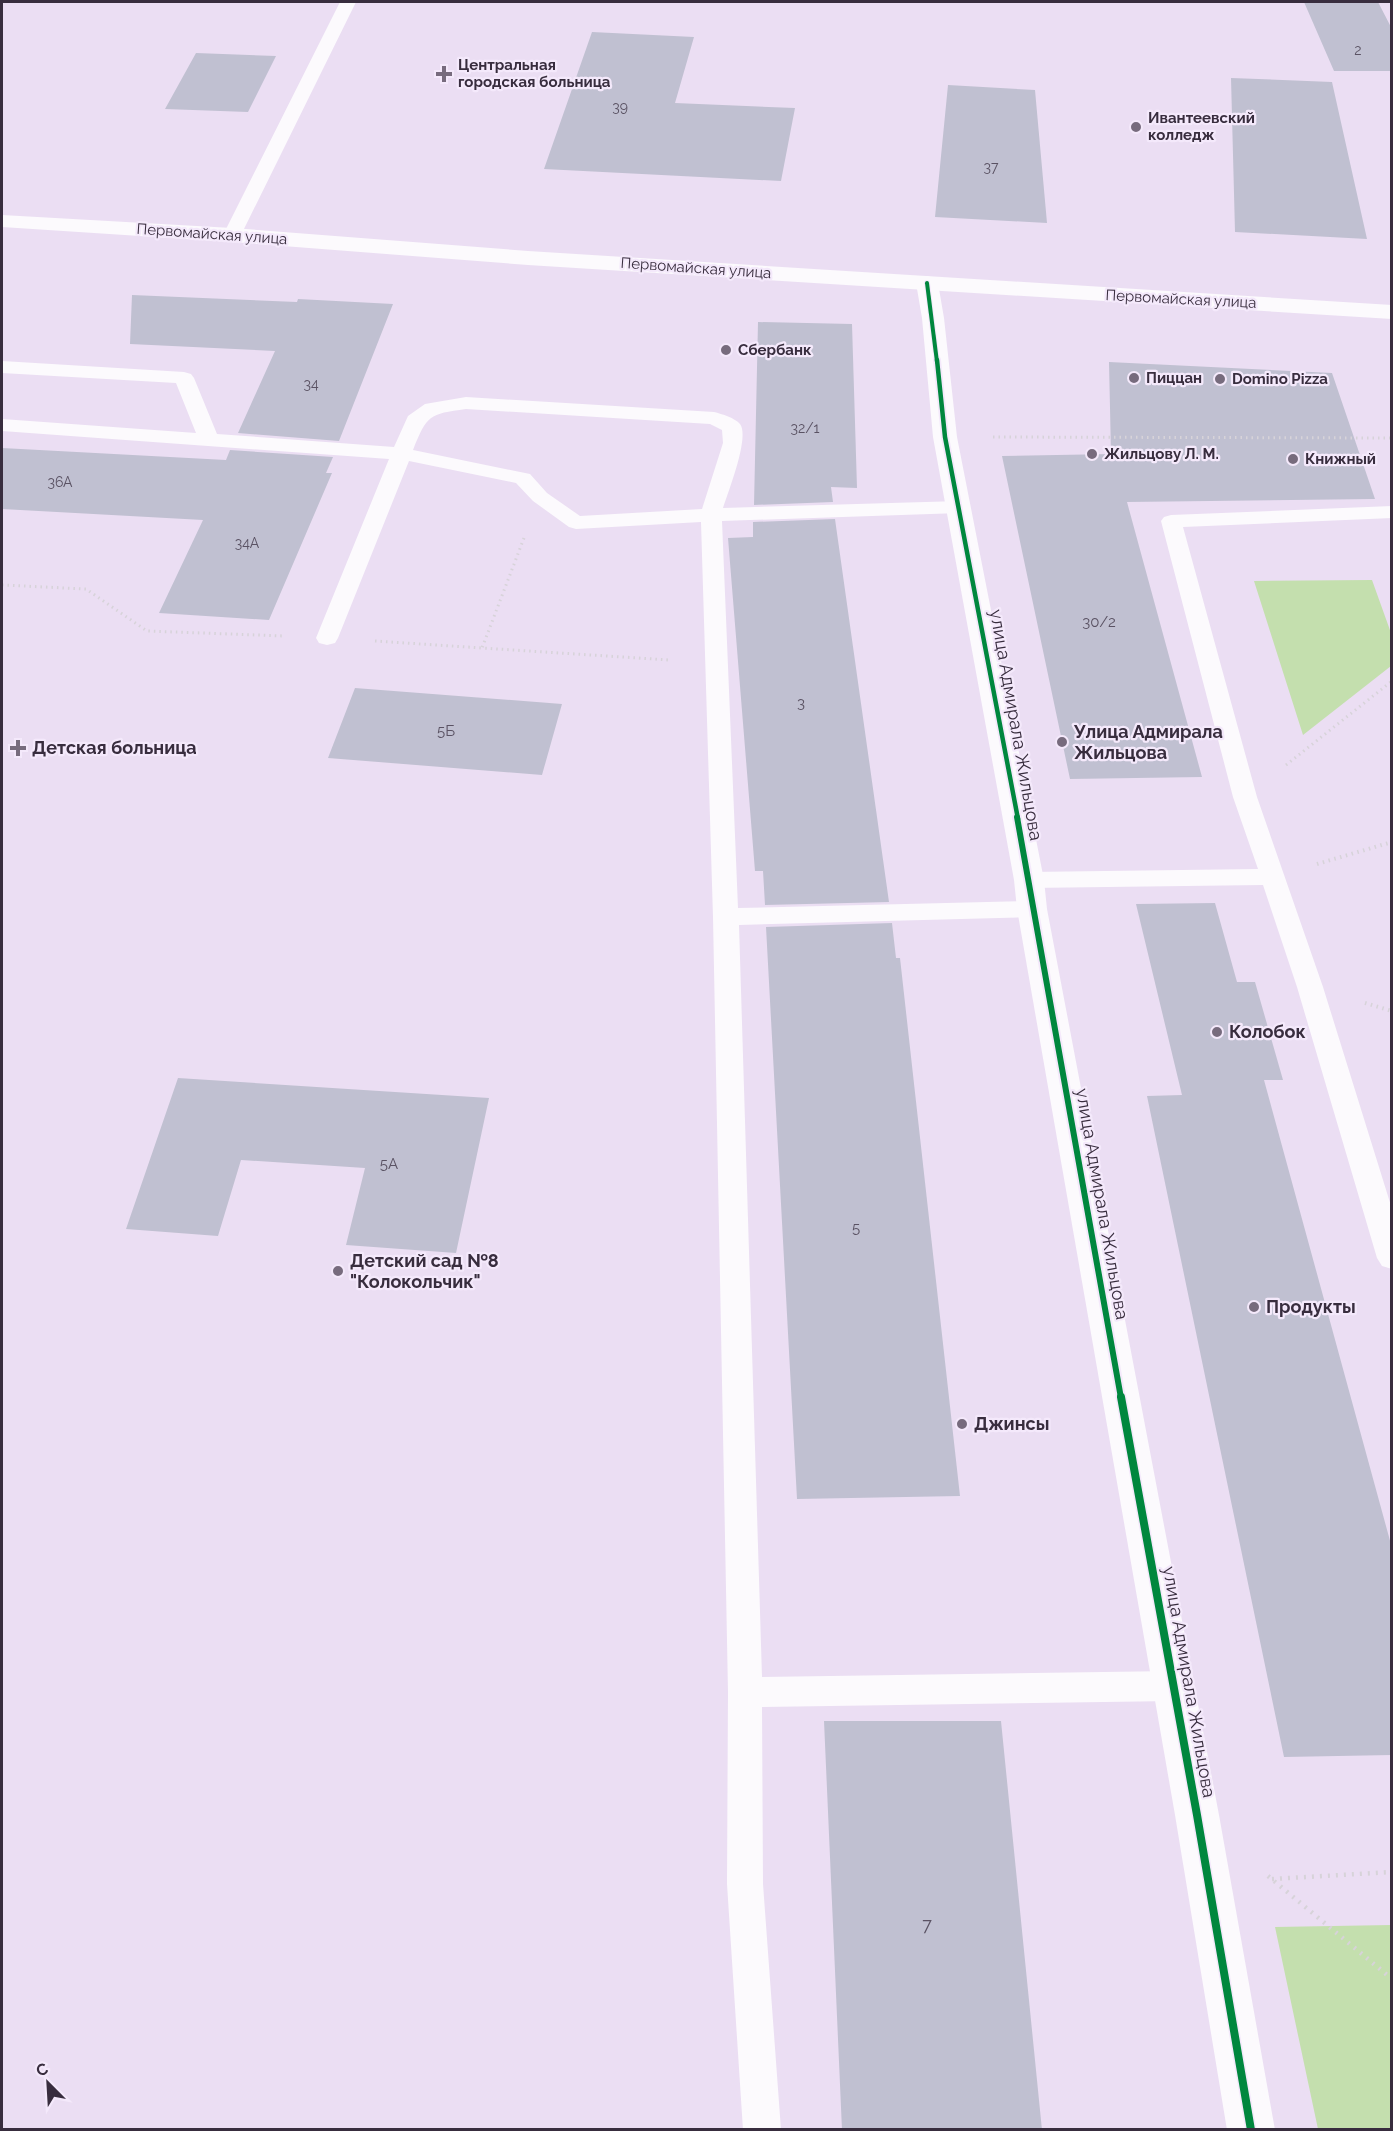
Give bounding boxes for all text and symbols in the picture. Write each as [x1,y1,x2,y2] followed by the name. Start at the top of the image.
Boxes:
[1354,42,1362,58] house number: 2
[458,56,611,91] place label: Центральная городская больница
[435,65,453,83] marker: Центральная городская больница
[612,99,628,115] house number: 39
[1148,109,1255,144] place label: Ивантеевский колледж
[1129,120,1143,134] marker: Ивантеевский колледж
[984,159,999,175] house number: 37
[136,220,288,248] street label: Первомайская улица
[620,254,772,282] street label: Первомайская улица
[1105,286,1257,312] street label: Первомайская улица
[738,341,812,359] place label: Сбербанк
[719,343,733,357] marker: Сбербанк
[1146,369,1202,387] place label: Пиццан
[1232,370,1328,388] place label: Domino Pizza
[1127,371,1141,385] marker: Пиццан
[1213,372,1227,386] marker: Domino Pizza
[303,376,319,392] house number: 34
[791,420,819,436] house number: 32/1
[1104,445,1219,463] place label: Жильцову Л. М.
[1085,447,1099,461] marker: Жильцову Л. М.
[1305,450,1376,468] place label: Книжный
[1286,452,1300,466] marker: Книжный
[47,474,73,490] house number: 36А
[235,535,260,551] house number: 34А
[986,608,1047,842] street label: улица Адмирала Жильцова
[1082,613,1116,631] house number: 30/2
[797,694,805,712] house number: 3
[1073,721,1223,763] place label: Улица Адмирала Жильцова
[437,722,455,740] house number: 5Б
[1055,735,1069,749] marker: Улица Адмирала Жильцова
[32,737,197,758] place label: Детская больница
[9,739,27,757] marker: Детская больница
[1229,1021,1306,1042] place label: Колобок
[1210,1025,1224,1039] marker: Колобок
[1072,1087,1133,1321] street label: улица Адмирала Жильцова
[380,1155,398,1173] house number: 5А
[852,1219,860,1237] house number: 5
[350,1250,499,1292] place label: Детский сад №8 "Колокольчик"
[331,1264,345,1278] marker: Детский сад №8 "Колокольчик"
[1266,1296,1356,1317] place label: Продукты
[1247,1300,1261,1314] marker: Продукты
[974,1413,1049,1434] place label: Джинсы
[955,1417,969,1431] marker: Джинсы
[1159,1565,1220,1799] street label: улица Адмирала Жильцова
[922,1914,932,1935] house number: 7
[18,2053,78,2113] north arrow
[33,2059,51,2081] text: С

